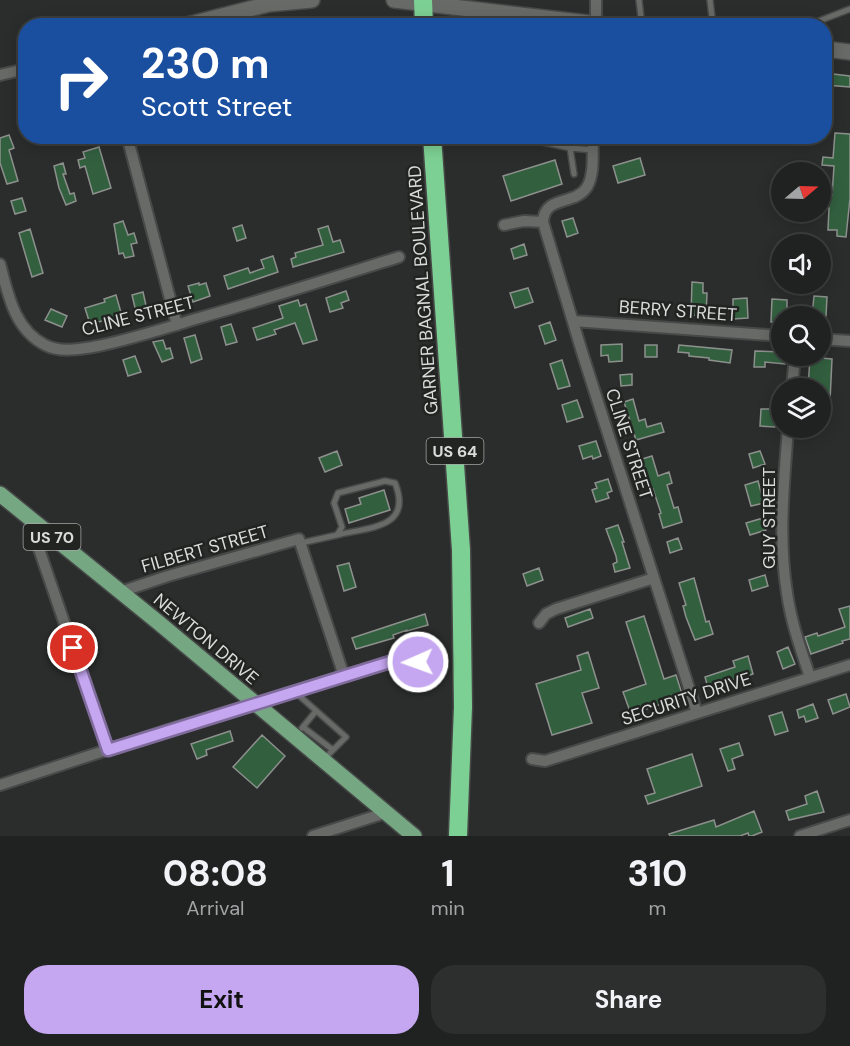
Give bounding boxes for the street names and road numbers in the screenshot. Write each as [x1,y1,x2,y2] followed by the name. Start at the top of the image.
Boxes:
[402,164,444,416] street label: GARNER BAGNAL BOULEVARD
[79,290,197,342] street label: CLINE STREET
[618,295,738,327] street label: BERRY STREET
[600,385,658,503] street label: CLINE STREET
[426,438,484,464] road number: US 64
[757,467,781,569] street label: GUY STREET
[139,519,271,579] street label: FILBERT STREET
[23,524,80,550] road number: US 70
[148,588,264,690] street label: NEWTON DRIVE
[618,667,754,731] street label: SECURITY DRIVE

